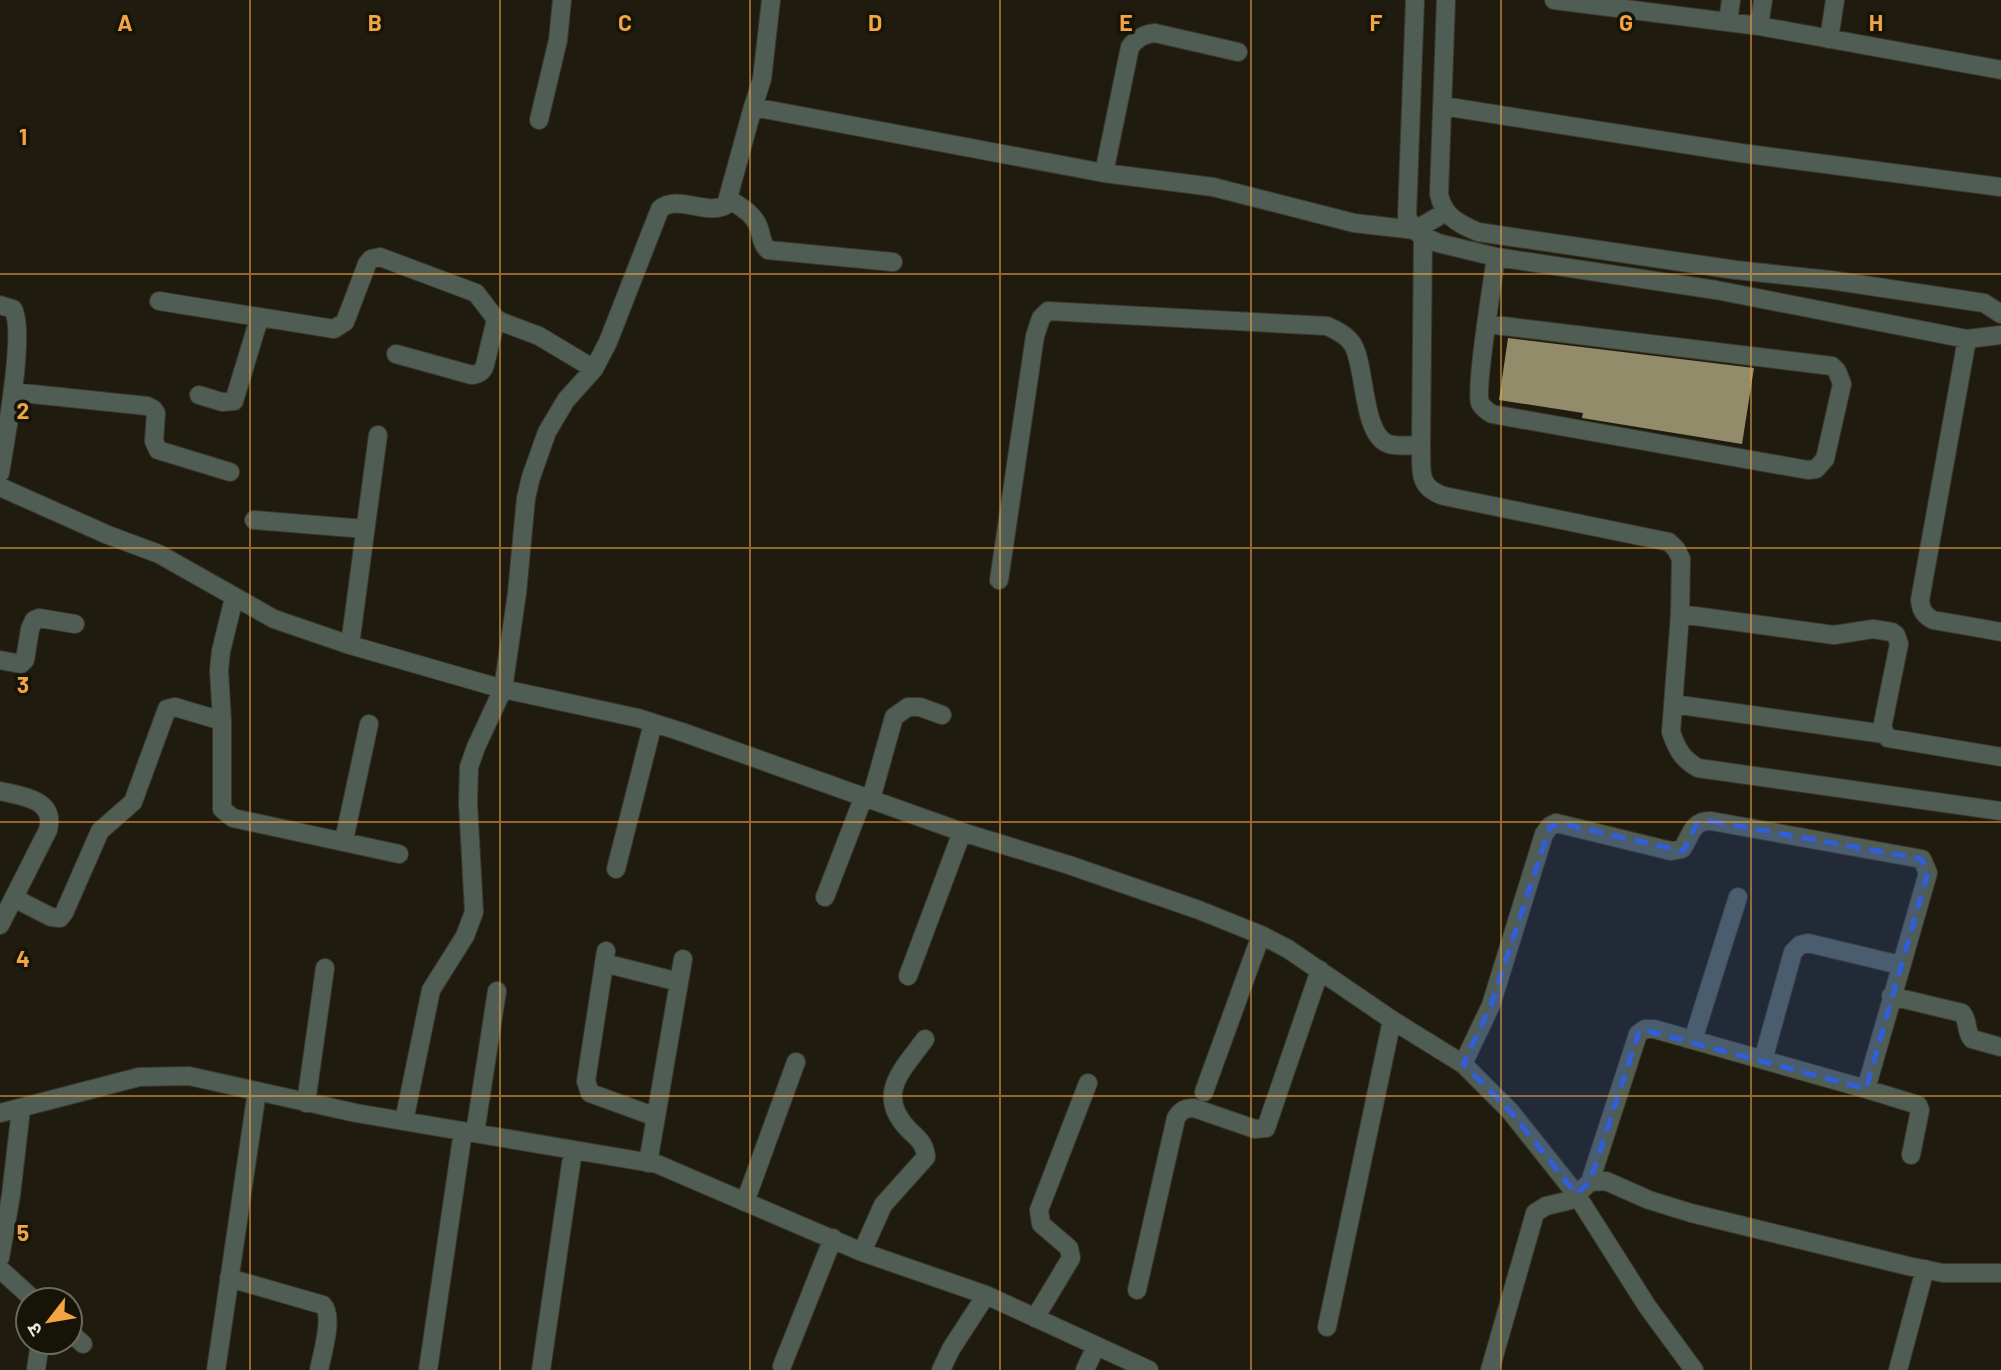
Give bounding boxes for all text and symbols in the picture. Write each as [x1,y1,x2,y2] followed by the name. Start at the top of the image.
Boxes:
[117,8,133,36] text: A
[368,8,382,36] text: B
[618,8,632,36] text: C
[868,8,882,36] text: D
[1119,8,1133,36] text: E
[1370,8,1383,36] text: F
[1619,8,1633,36] text: G
[1869,8,1883,36] text: H
[19,122,27,150] text: 1
[17,396,29,424] text: 2
[17,670,29,698] text: 3
[16,944,30,972] text: 4
[17,1218,29,1246] text: 5
[14,1286,84,1356] north arrow
[21,1319,47,1341] text: उ

